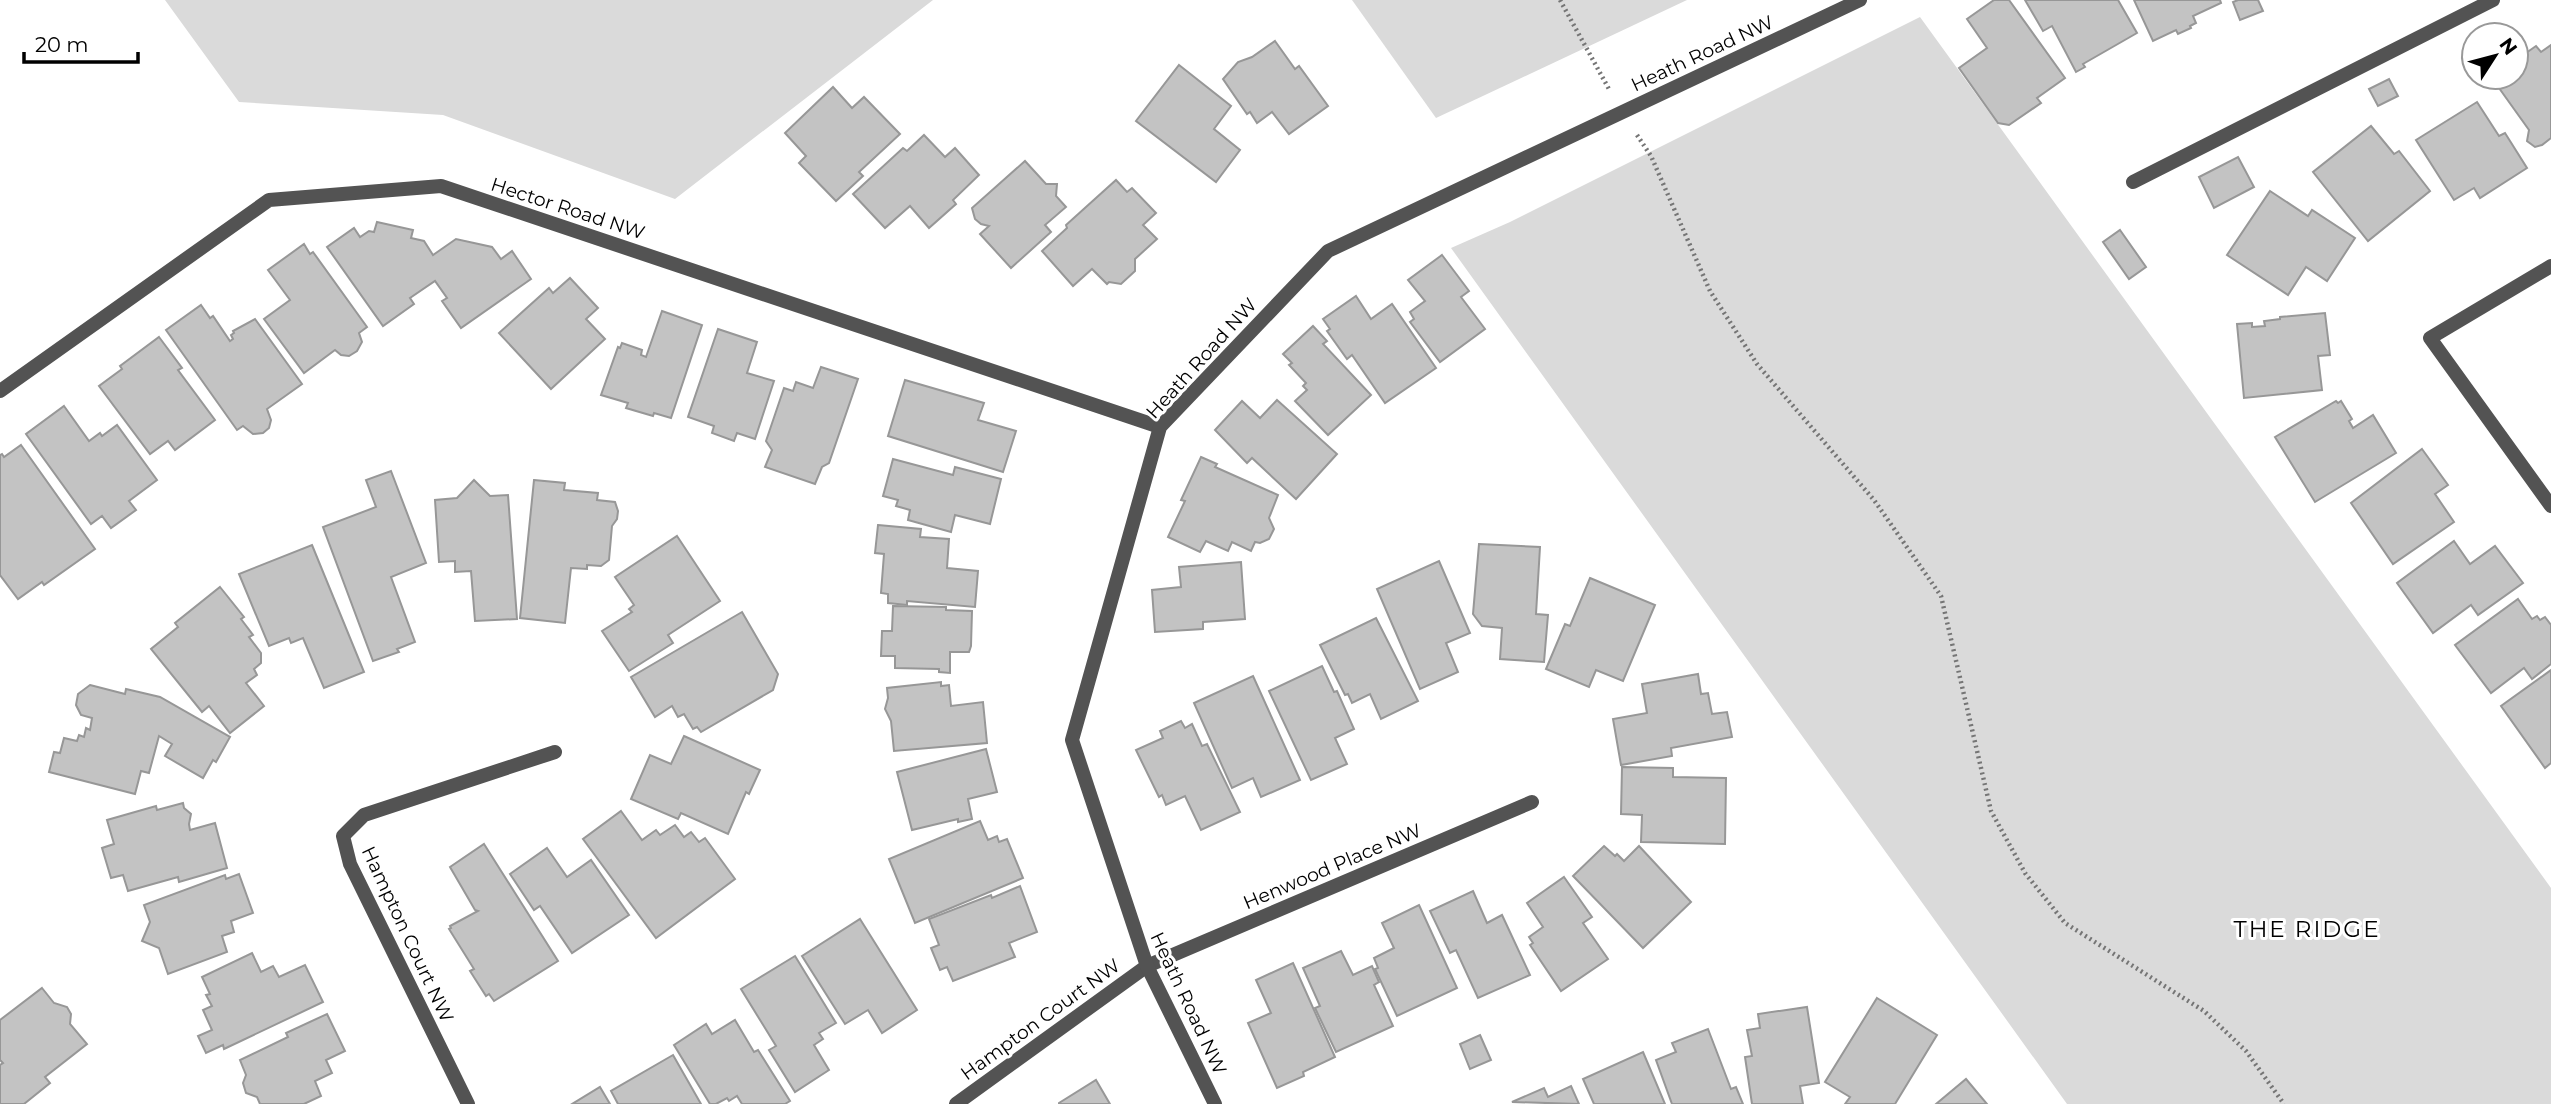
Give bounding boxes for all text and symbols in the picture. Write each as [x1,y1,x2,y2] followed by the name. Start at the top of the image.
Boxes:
[1627,10,1777,96] street label: Heath Road NW
[24,21,138,65] scale bar
[2460,21,2530,91] north arrow
[35,32,89,57] text: 20 m
[2495,33,2522,59] text: N
[488,173,648,244] street label: Hector Road NW
[1141,293,1262,423] street label: Heath Road NW
[1240,819,1425,914] street label: Henwood Place NW
[357,843,458,1026] street label: Hampton Court NW
[2233,915,2381,943] district label: THE RIDGE
[1146,928,1232,1078] street label: Heath Road NW
[956,954,1124,1085] street label: Hampton Court NW

